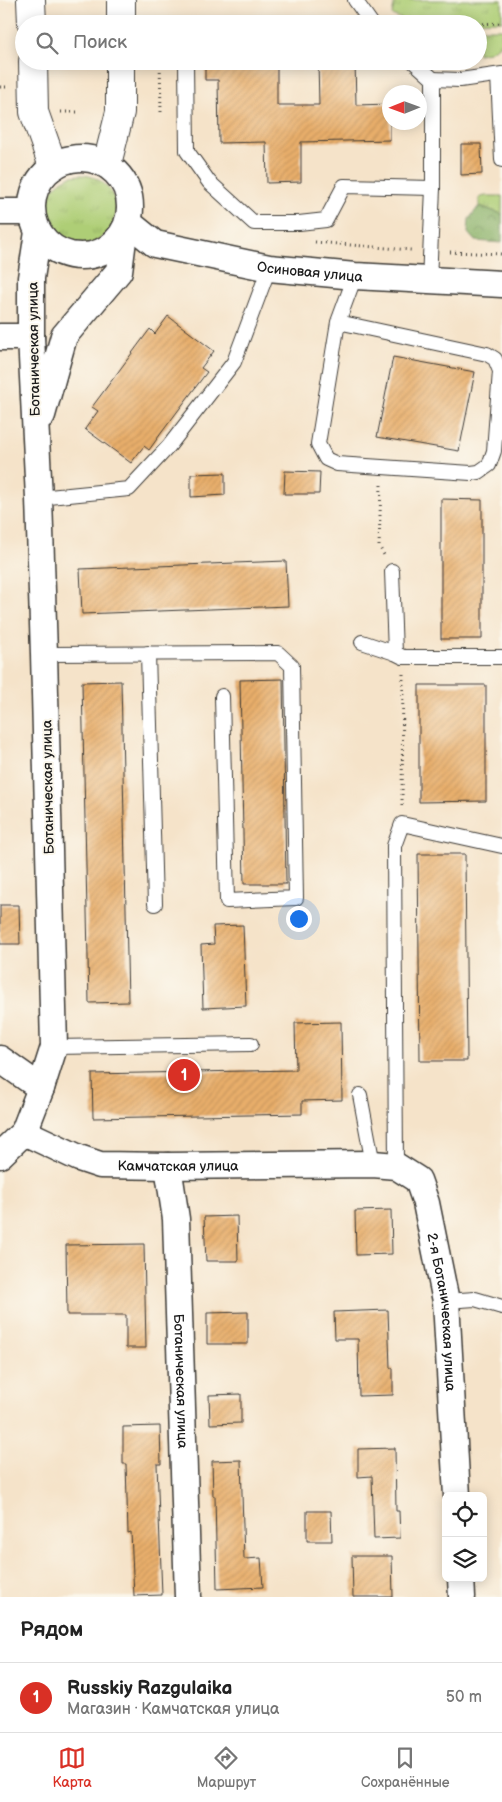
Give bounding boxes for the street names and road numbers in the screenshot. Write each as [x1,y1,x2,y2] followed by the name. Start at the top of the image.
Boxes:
[256,257,364,285] street label: Осиновая улица
[24,281,44,416] street label: Ботаническая улица
[38,719,58,854] street label: Ботаническая улица
[117,1157,239,1175] street label: Камчатская улица
[424,1231,460,1392] street label: 2-я Ботаническая улица
[171,1314,192,1450] street label: Ботаническая улица

